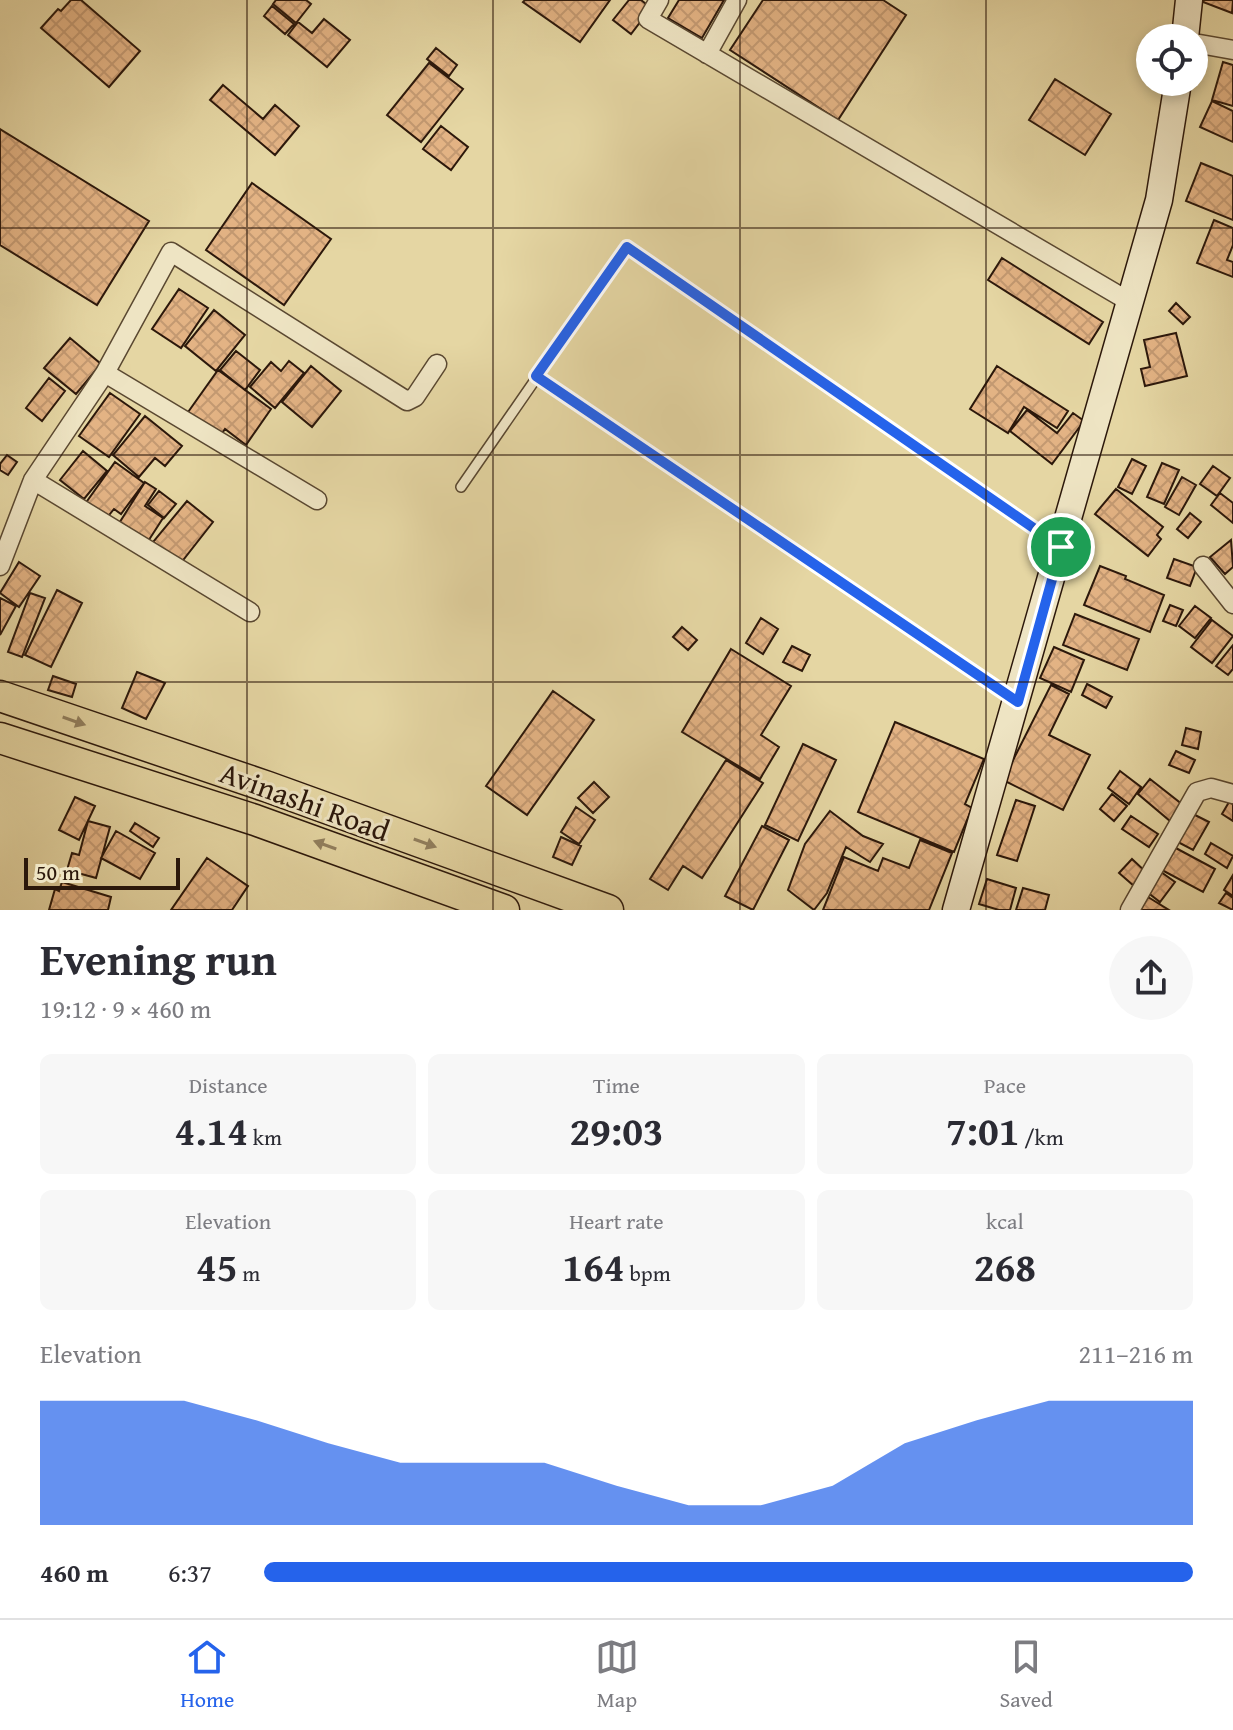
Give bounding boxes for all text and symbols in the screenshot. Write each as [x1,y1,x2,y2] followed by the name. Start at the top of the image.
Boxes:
[1136,24,1208,96] map controls
[1136,24,1208,96] button: locate
[1027,513,1095,581] pin
[1039,525,1083,569] icon: arrive
[62,716,86,728] one-way arrow
[214,750,396,852] street label: Avinashi Road
[313,838,337,851] one-way arrow
[413,838,437,850] one-way arrow
[24,854,180,890] scale bar
[36,856,80,888] text: 50 m
[40,927,277,991] text: Evening run
[1109,936,1193,1020] button: share
[40,989,211,1028] text: 19:12 · 9 × 460 m
[189,1069,268,1101] text: Distance
[593,1069,640,1101] text: Time
[984,1069,1026,1101] text: Pace
[174,1101,248,1160] text: 4.14
[569,1101,664,1160] text: 29:03
[946,1101,1019,1160] text: 7:01
[248,1121,282,1153] text: km
[1019,1121,1064,1153] text: /km
[185,1205,271,1237] text: Elevation
[569,1205,664,1237] text: Heart rate
[986,1205,1024,1237] text: kcal
[196,1237,237,1296] text: 45
[562,1237,625,1296] text: 164
[974,1237,1036,1296] text: 268
[237,1257,260,1289] text: m
[625,1257,671,1289] text: bpm
[40,1334,142,1373] text: Elevation
[1079,1334,1193,1373] text: 211–216 m
[40,1553,108,1592] text: 460 m
[168,1553,212,1592] text: 6:37
[180,1635,234,1715] tab: Home
[595,1635,639,1715] tab: Map
[999,1635,1053,1715] tab: Saved

